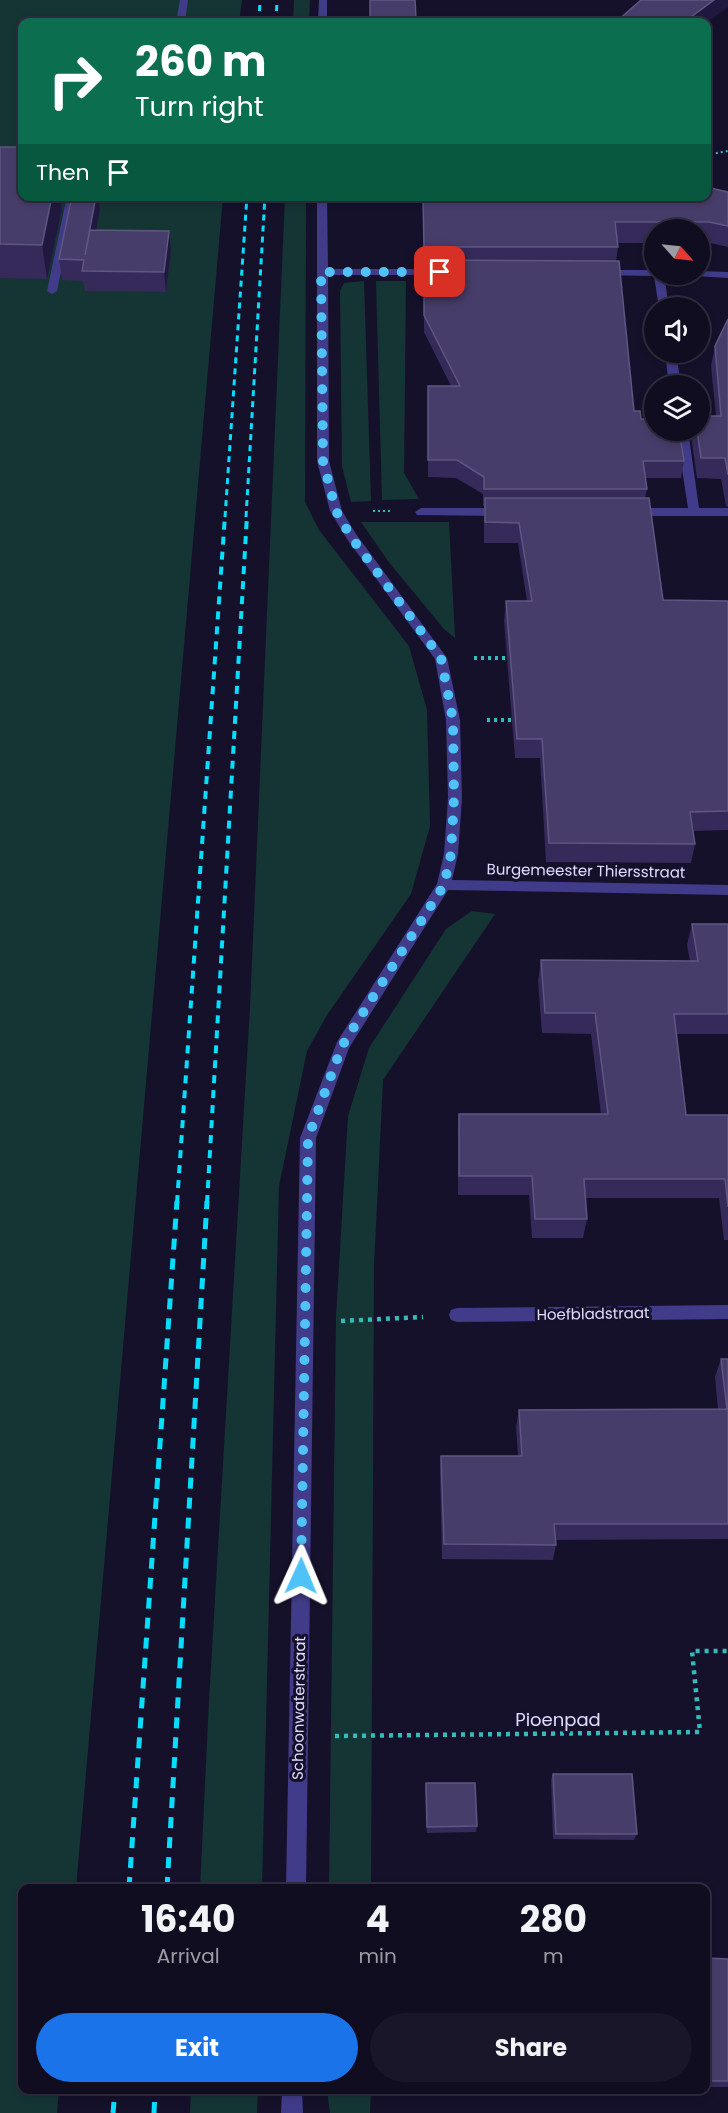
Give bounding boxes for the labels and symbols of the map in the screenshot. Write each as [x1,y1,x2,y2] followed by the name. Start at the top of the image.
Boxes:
[644,219,710,285] north arrow
[414,246,465,297] pin
[486,858,686,883] street label: Burgemeester Thiersstraat
[536,1302,650,1325] street label: Hoefbladstraat
[269,1544,333,1608] position arrow
[287,1636,310,1780] street label: Schoonwaterstraat
[515,1707,601,1732] street label: Pioenpad

